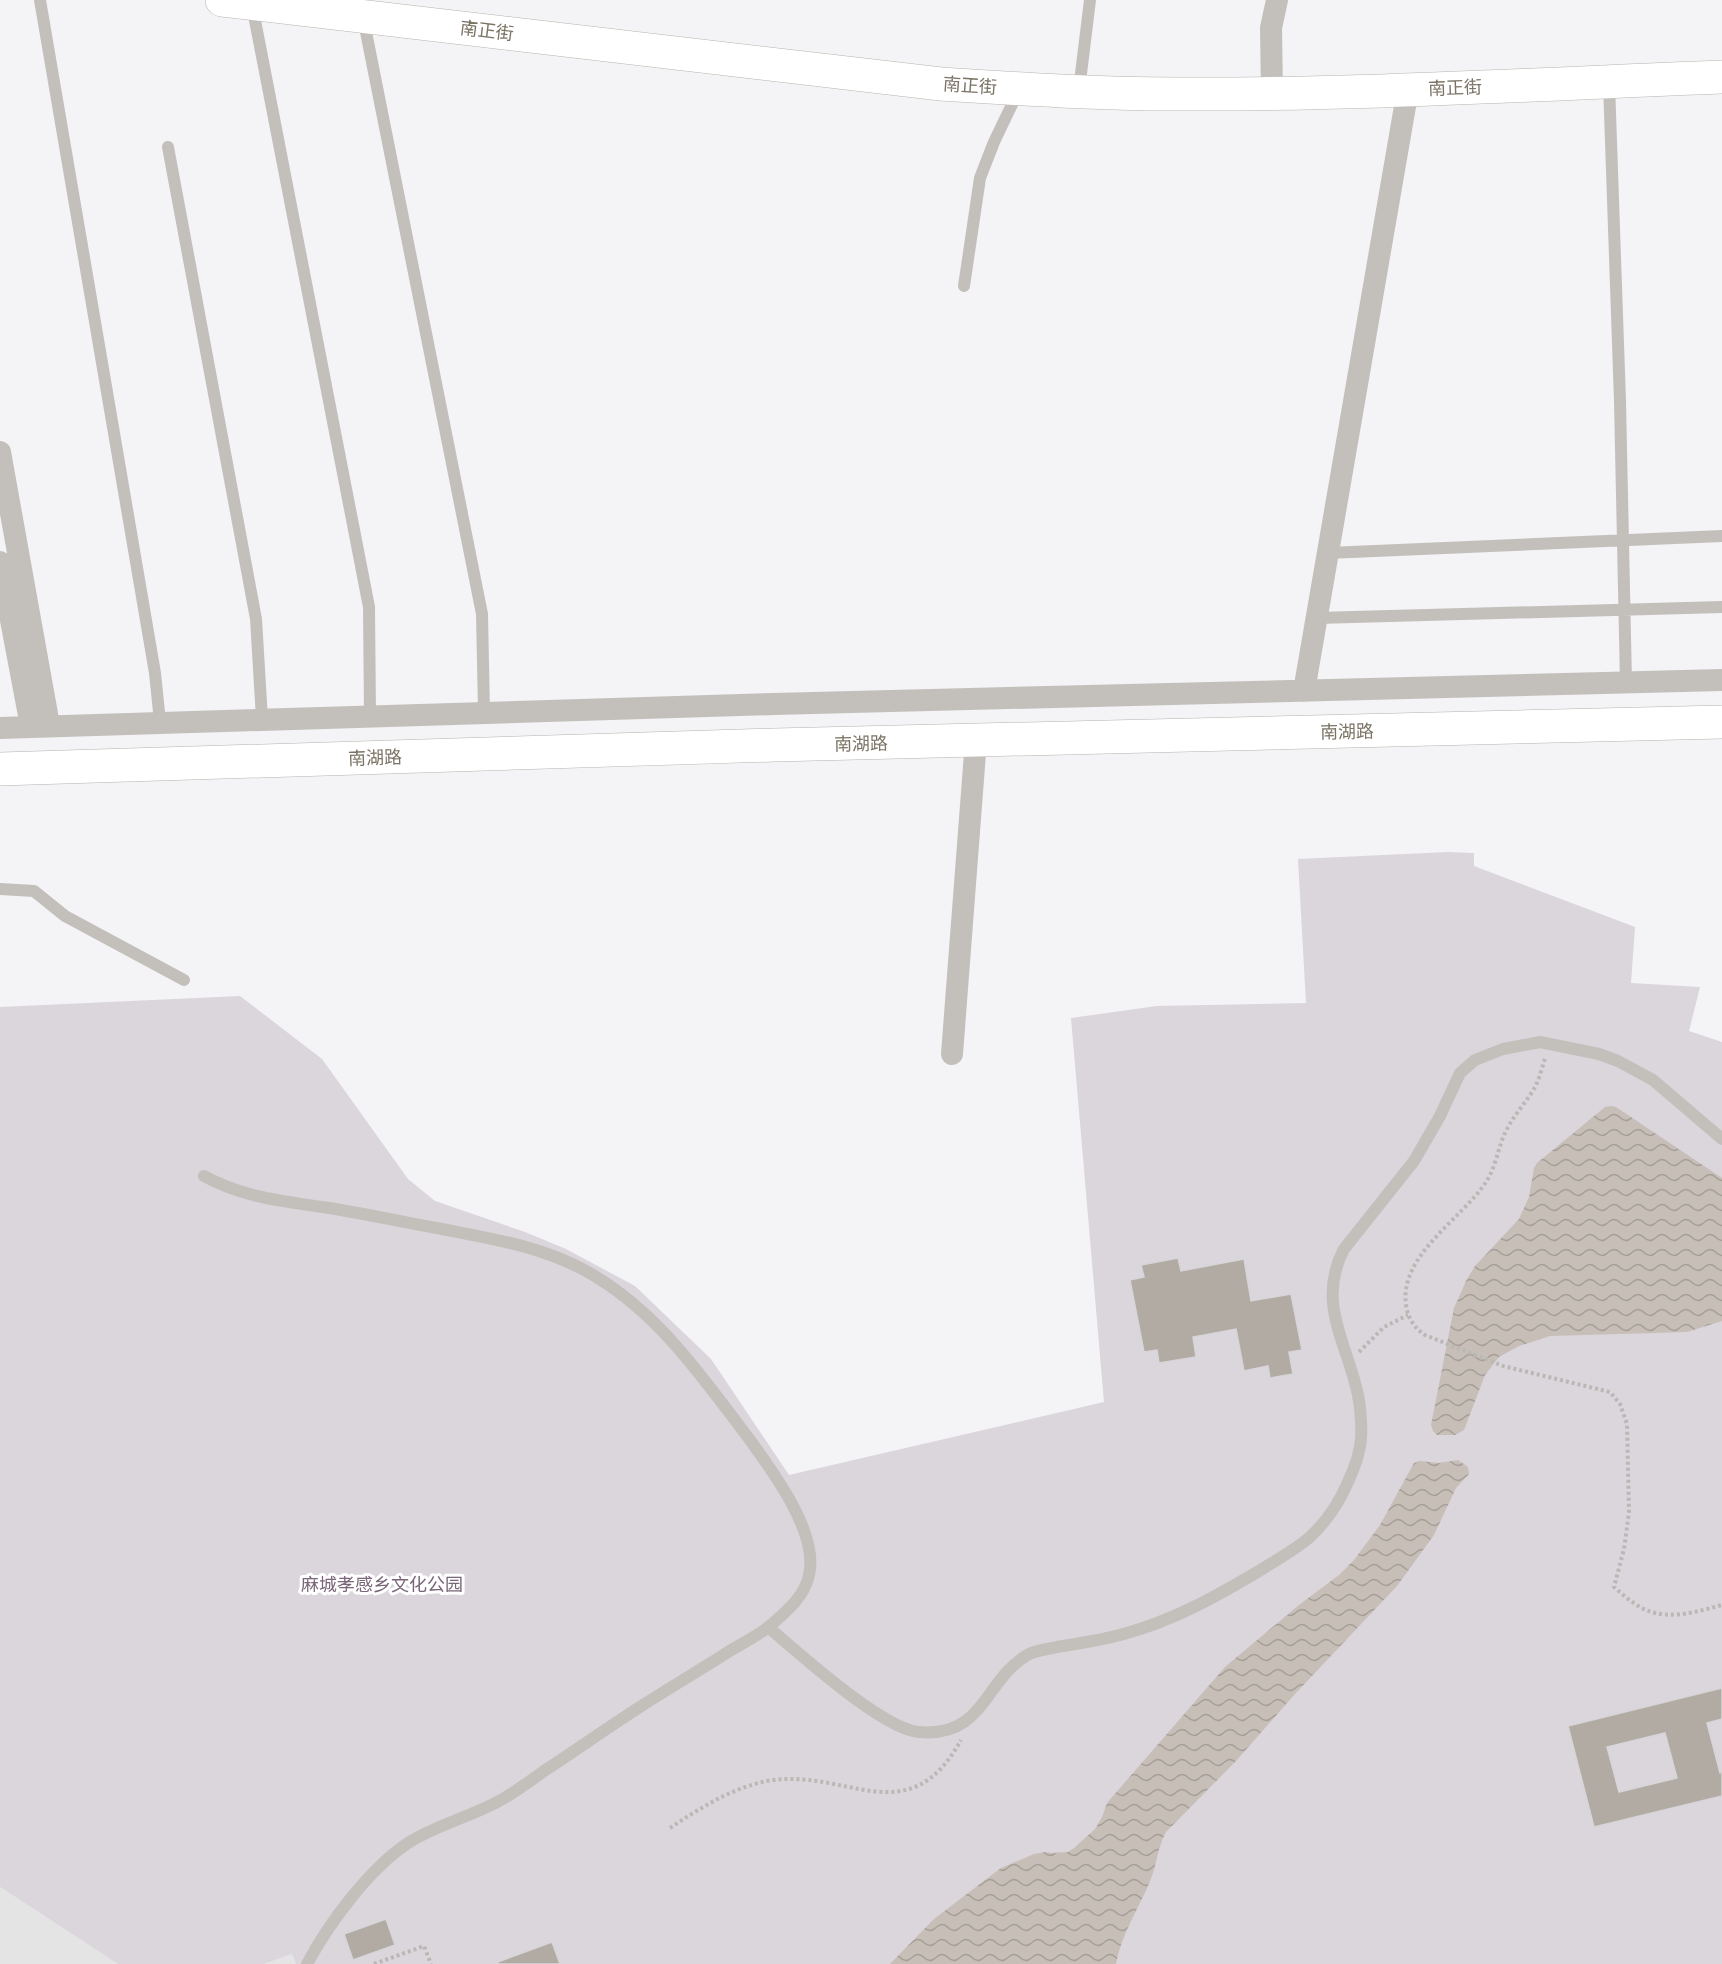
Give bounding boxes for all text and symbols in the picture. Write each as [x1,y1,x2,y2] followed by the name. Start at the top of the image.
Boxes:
[459,16,515,44] street label: 南正街
[942,72,998,98] street label: 南正街
[1428,75,1482,99] street label: 南正街
[1320,720,1374,742] street label: 南湖路
[834,732,888,754] street label: 南湖路
[348,745,402,769] street label: 南湖路
[301,1573,463,1595] park label: 麻城孝感乡文化公园

